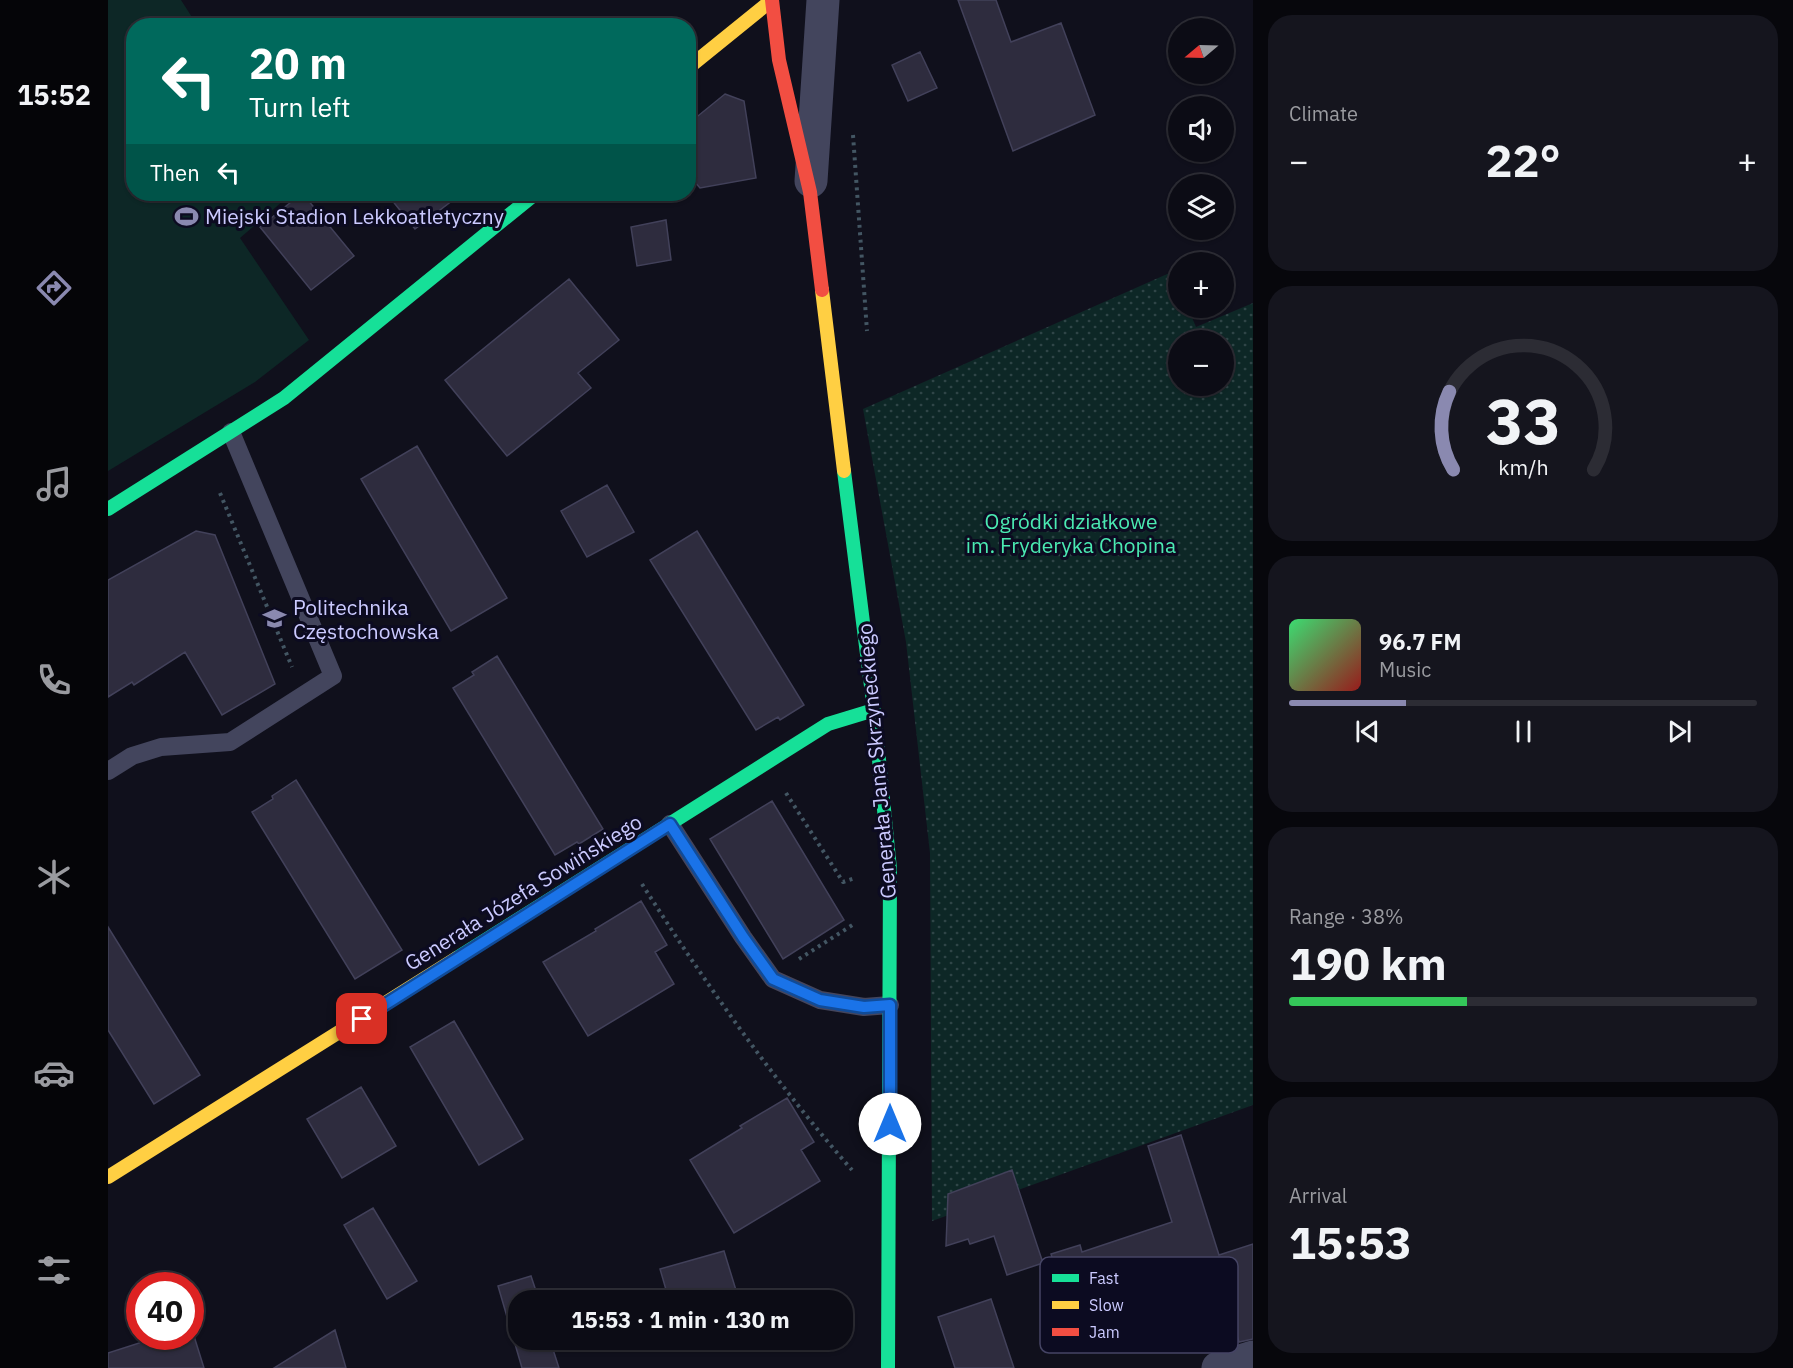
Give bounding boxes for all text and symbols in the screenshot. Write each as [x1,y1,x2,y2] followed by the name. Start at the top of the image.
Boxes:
[1168,18,1234,84] north arrow
[1168,18,1234,396] map controls
[249,36,347,91] text: 20 m
[150,42,228,120] icon: left
[17,77,91,112] text: 15:52
[249,89,350,124] text: Turn left
[1168,96,1234,162] button: sound
[1289,100,1358,127] text: Climate
[1485,131,1561,189] text: 22°
[1289,139,1309,182] text: −
[1737,139,1757,182] text: +
[212,156,245,189] icon: left
[150,158,200,187] text: Then
[1168,174,1234,240] button: layers
[205,202,504,230] place label: Miejski Stadion Lekkoatletyczny
[174,203,200,229] sports icon: Miejski Stadion Lekkoatletyczny
[1168,252,1234,318] button: +
[33,267,75,309] icon: directions
[1168,330,1234,396] button: −
[1486,381,1560,462] text: 33
[1498,454,1548,482] text: km/h
[33,463,75,505] icon: music
[966,507,1176,559] park label: Ogródki działkowe im. Fryderyka Chopina
[293,593,439,645] place label: Politechnika Częstochowska
[262,606,288,632] school or university icon: Politechnika Częstochowska
[850,622,902,900] street label: Generała Jana Skrzyneckiego
[1379,627,1462,656] text: 96.7 FM
[1379,656,1431,683] text: Music
[33,659,75,701] icon: phone
[1351,715,1384,748] icon: previous
[1507,715,1540,748] icon: pause
[1663,715,1696,748] icon: next
[399,807,647,977] street label: Generała Józefa Sowińskiego
[33,856,75,898] icon: climate
[1289,903,1404,930] text: Range · 38%
[1289,934,1447,992] text: 190 km
[336,993,387,1044] pin
[345,1002,378,1035] icon: arrive
[33,1052,75,1094] icon: car
[858,1092,922,1156] position arrow
[1289,1182,1347,1209] text: Arrival
[1289,1213,1412,1271] text: 15:53
[33,1249,75,1291] icon: filters
[1040,1257,1238,1353] legend
[1089,1268,1119,1288] text: Fast
[126,1272,204,1350] speed limit sign: 40
[1089,1295,1124,1315] text: Slow
[571,1305,790,1334] text: 15:53 · 1 min · 130 m
[1089,1322,1120,1342] text: Jam

